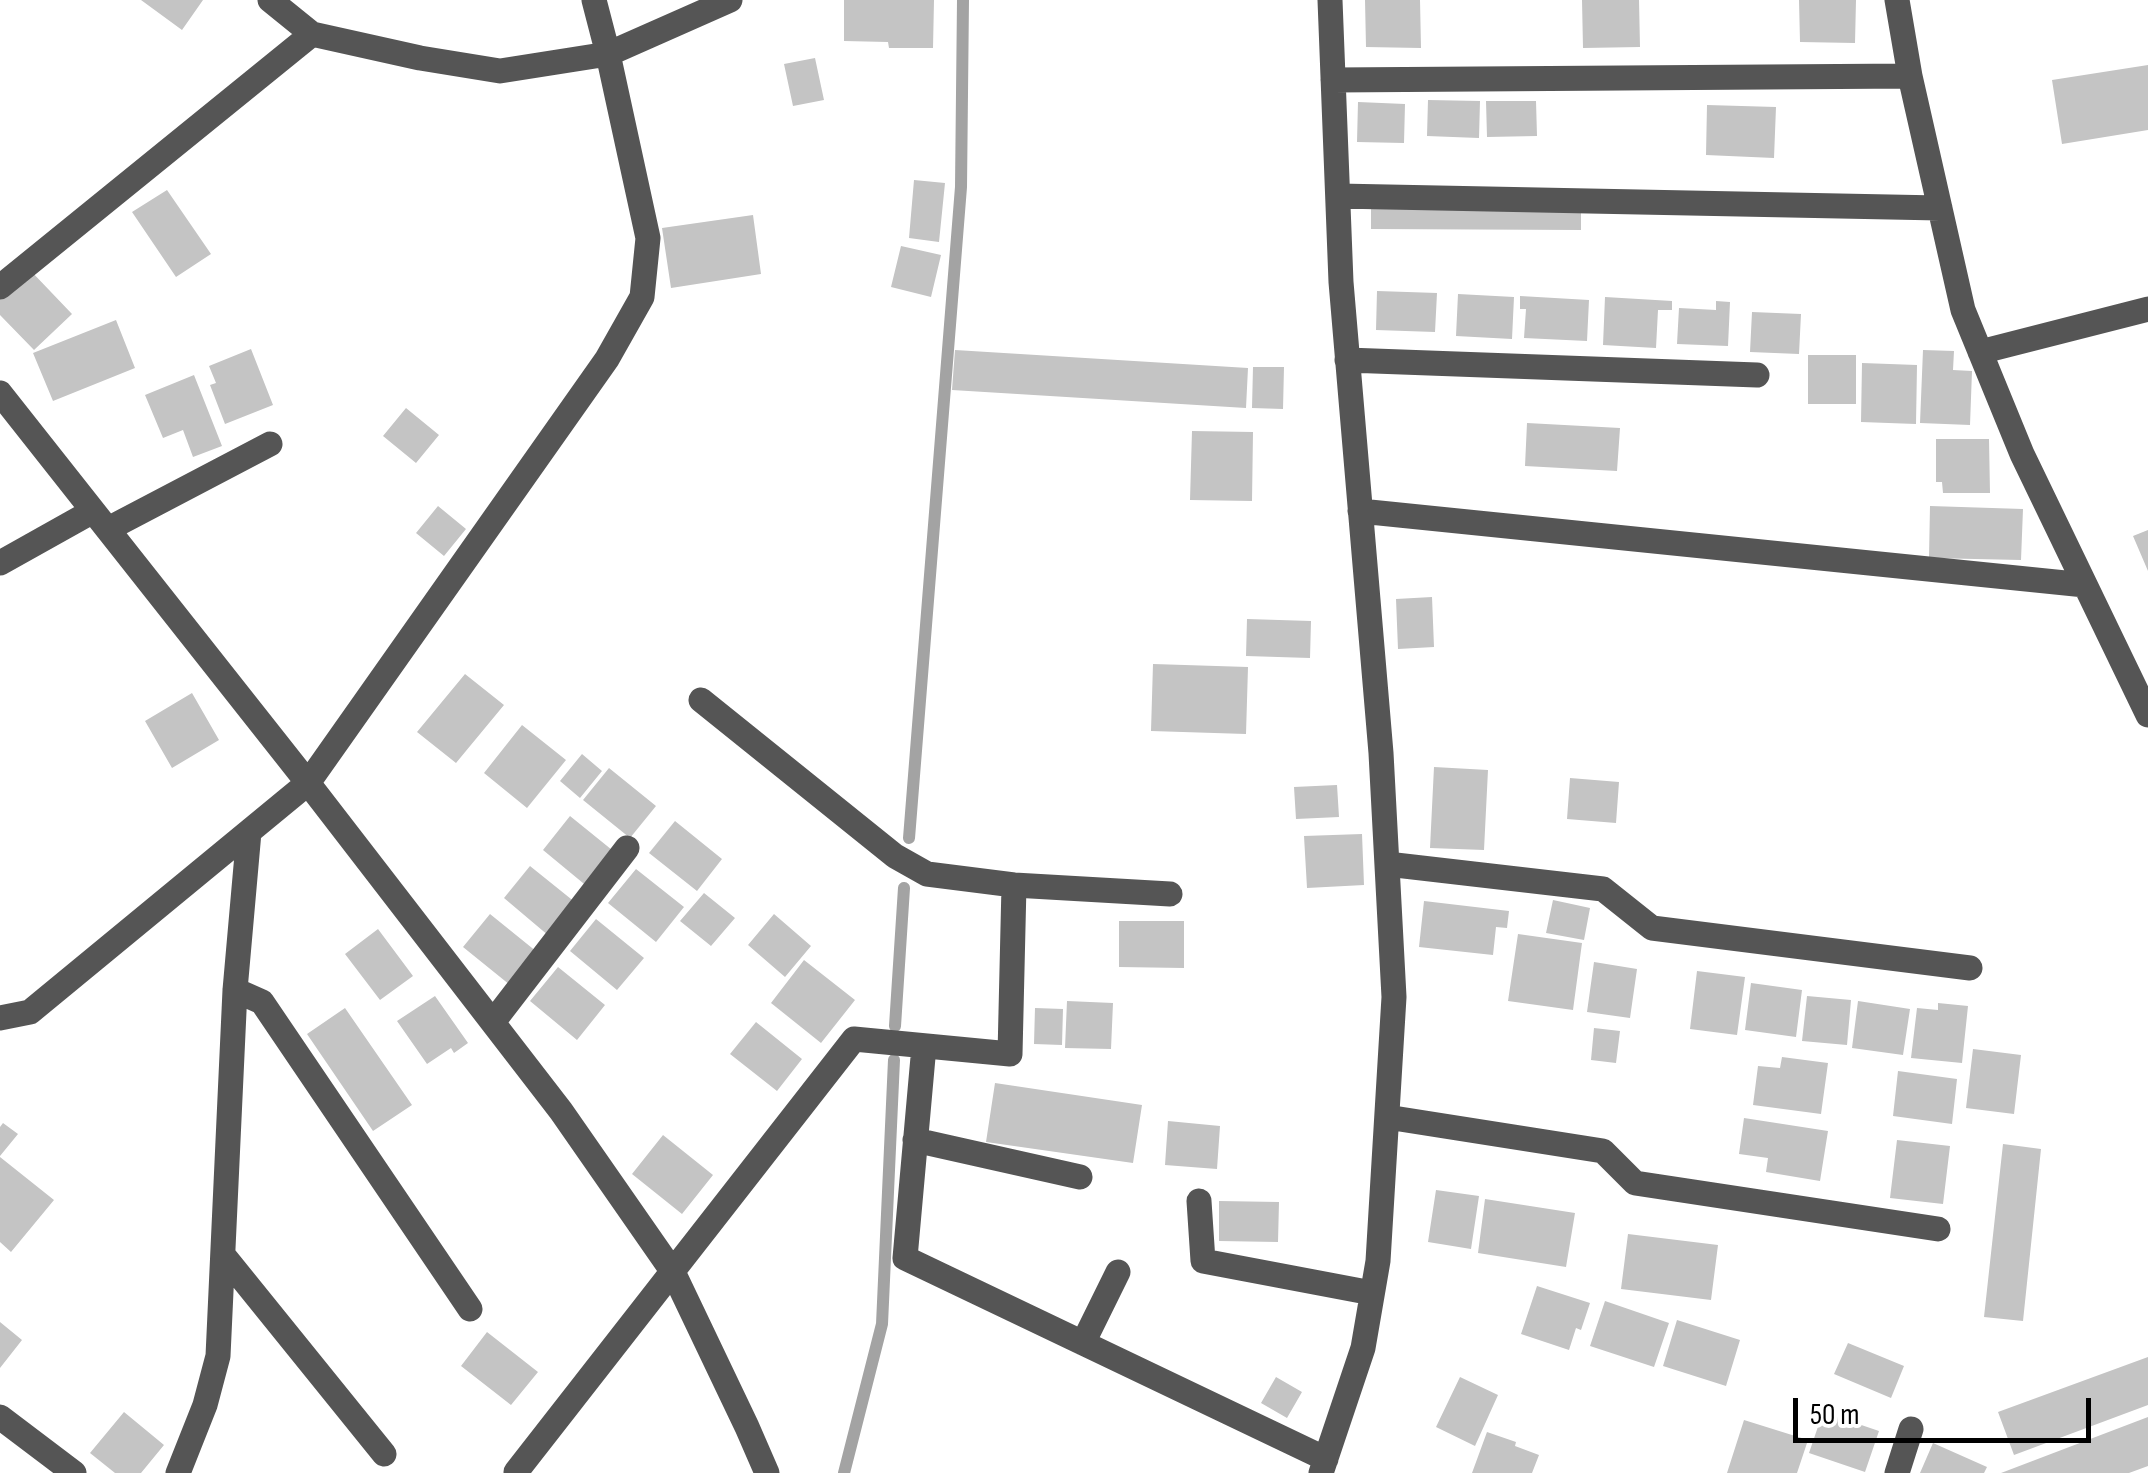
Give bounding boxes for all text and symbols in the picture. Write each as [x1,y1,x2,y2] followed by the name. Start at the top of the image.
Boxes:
[1798,1378,2096,1440] scale bar
[1810,1397,1859,1433] text: 50 m

